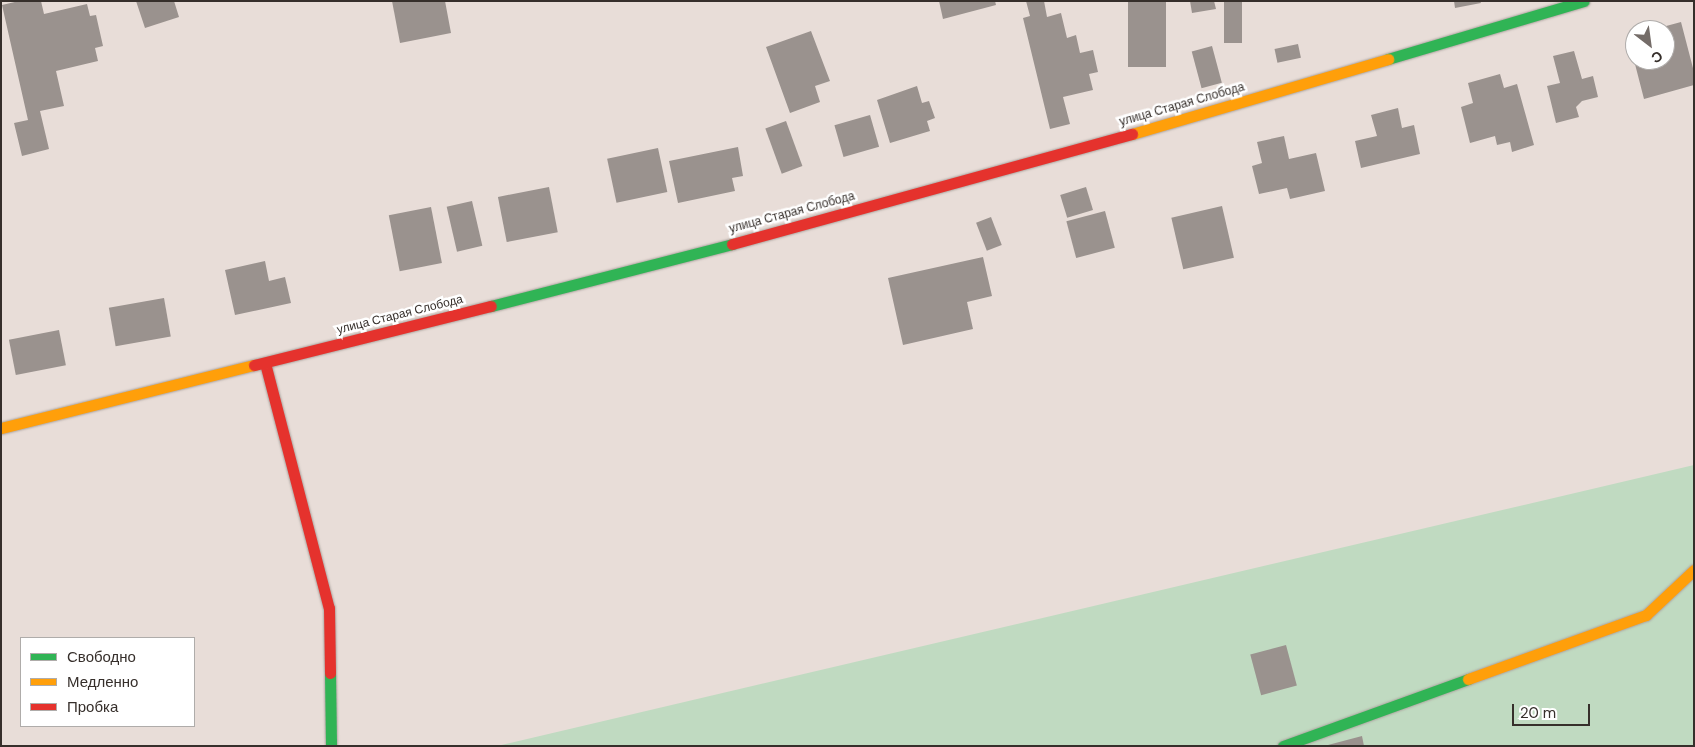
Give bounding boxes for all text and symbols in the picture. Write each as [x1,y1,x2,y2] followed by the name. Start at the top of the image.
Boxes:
[1625,20,1675,70] north arrow
[1648,47,1666,67] text: С
[1118,80,1246,130] street label: улица Старая Слобода
[728,189,856,237] street label: улица Старая Слобода
[336,292,464,338] street label: улица Старая Слобода
[20,637,195,727] legend
[67,647,136,667] text: Свободно
[67,672,138,692] text: Медленно
[1515,694,1592,726] scale bar
[67,697,118,717] text: Пробка
[1520,703,1556,723] text: 20 m

